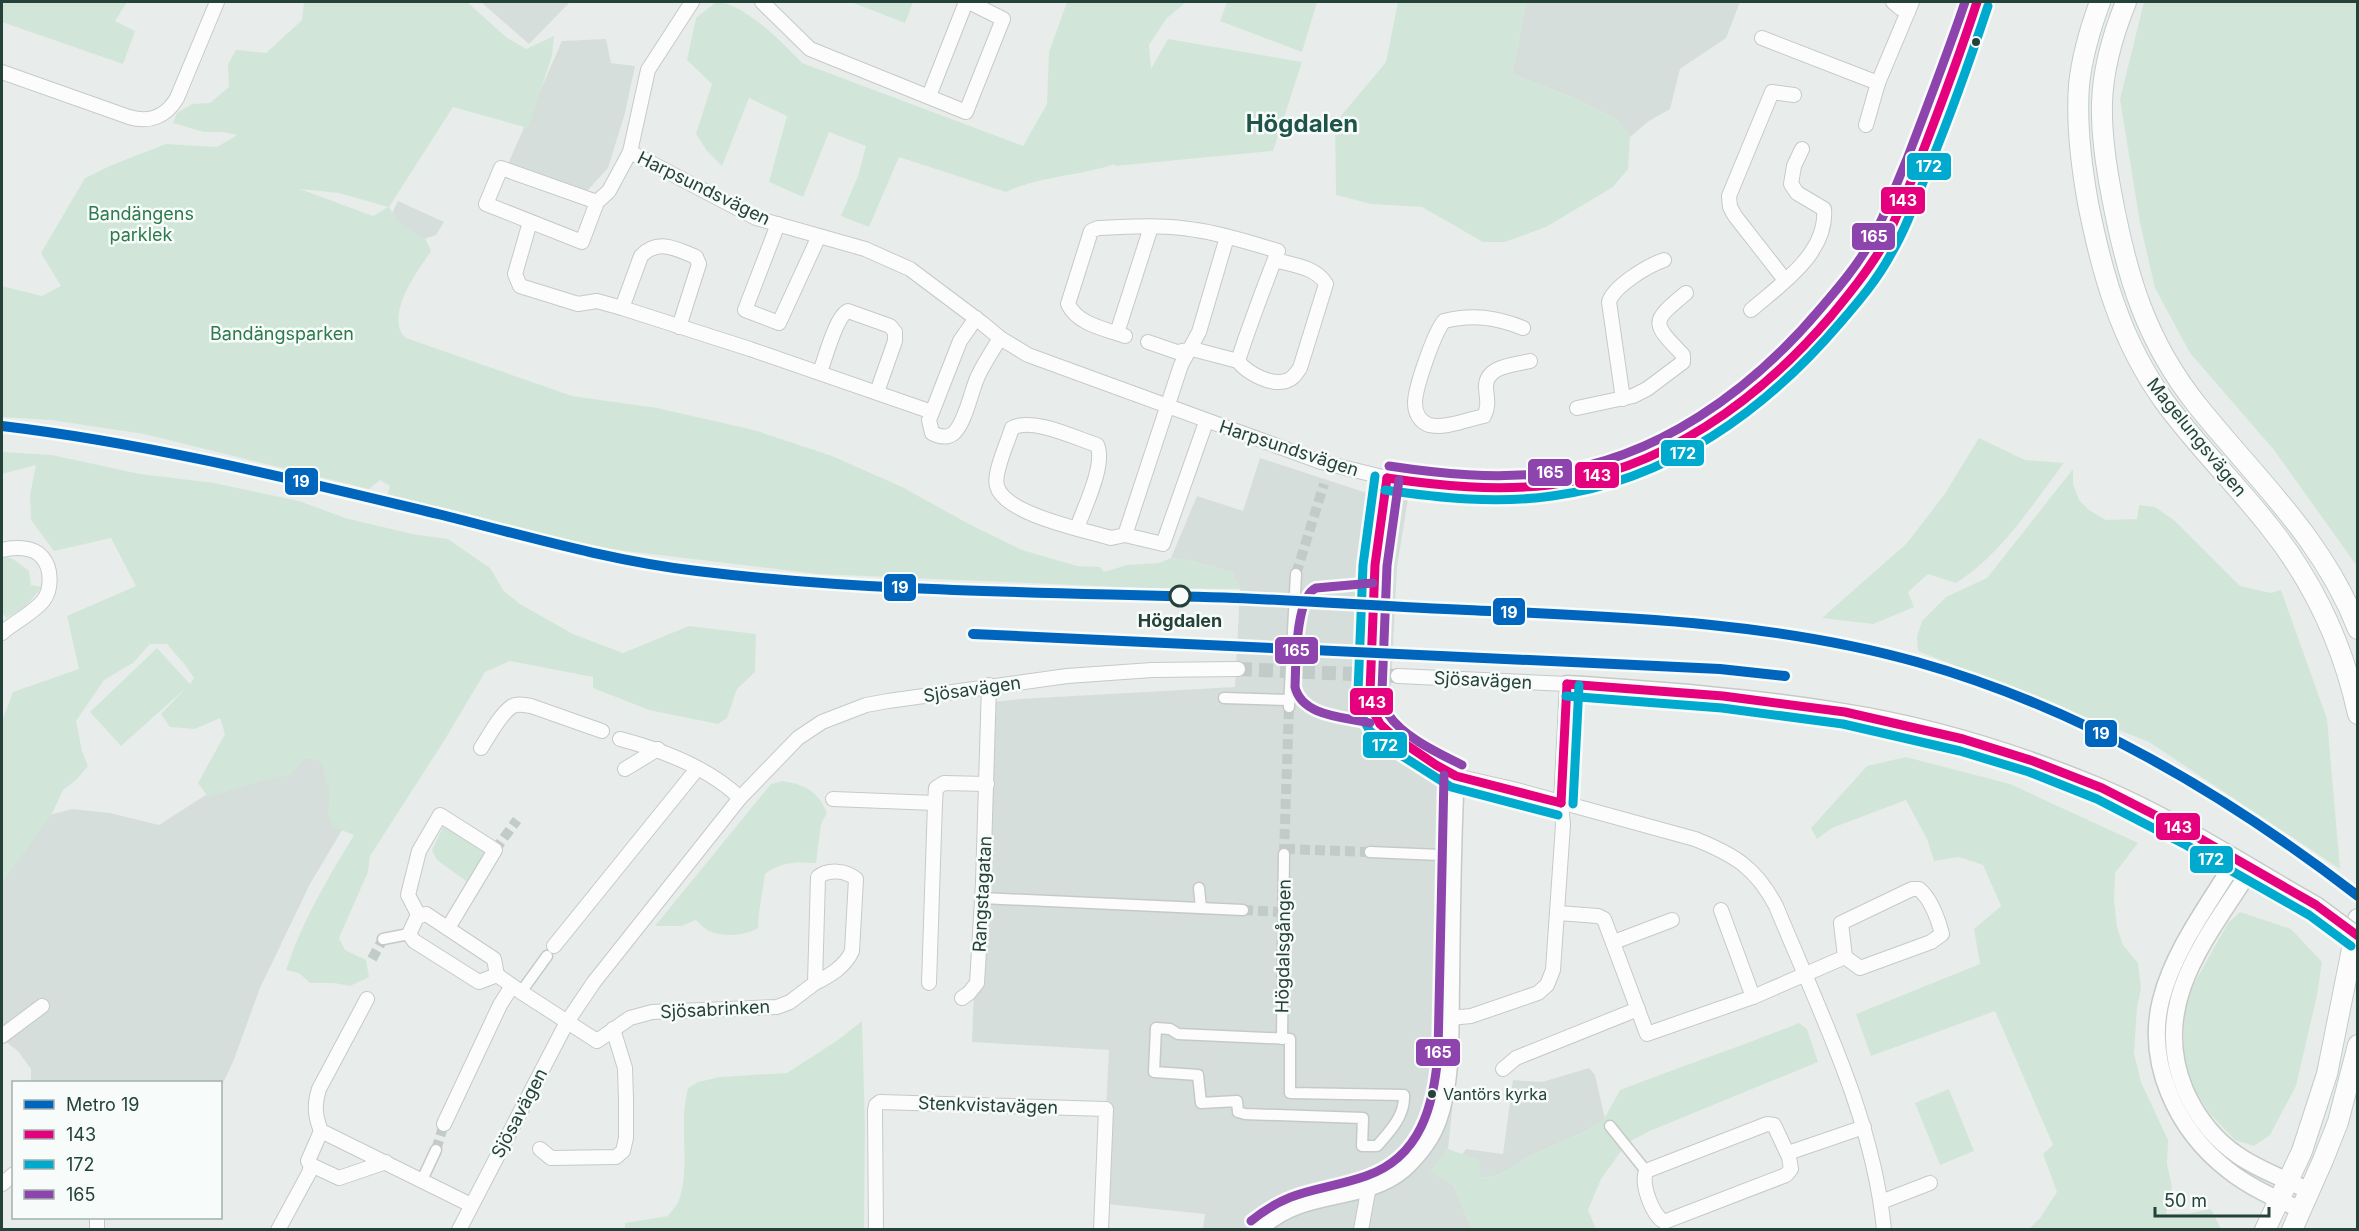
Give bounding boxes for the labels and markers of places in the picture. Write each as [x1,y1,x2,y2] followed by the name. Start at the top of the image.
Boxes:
[1970,36,1982,48] unlabelled marker
[1169,585,1191,607] marker: Högdalen
[1138,610,1222,631] place label: Högdalen
[1443,1084,1547,1104] place label: Vantörs kyrka
[1426,1088,1438,1100] marker: Vantörs kyrka

